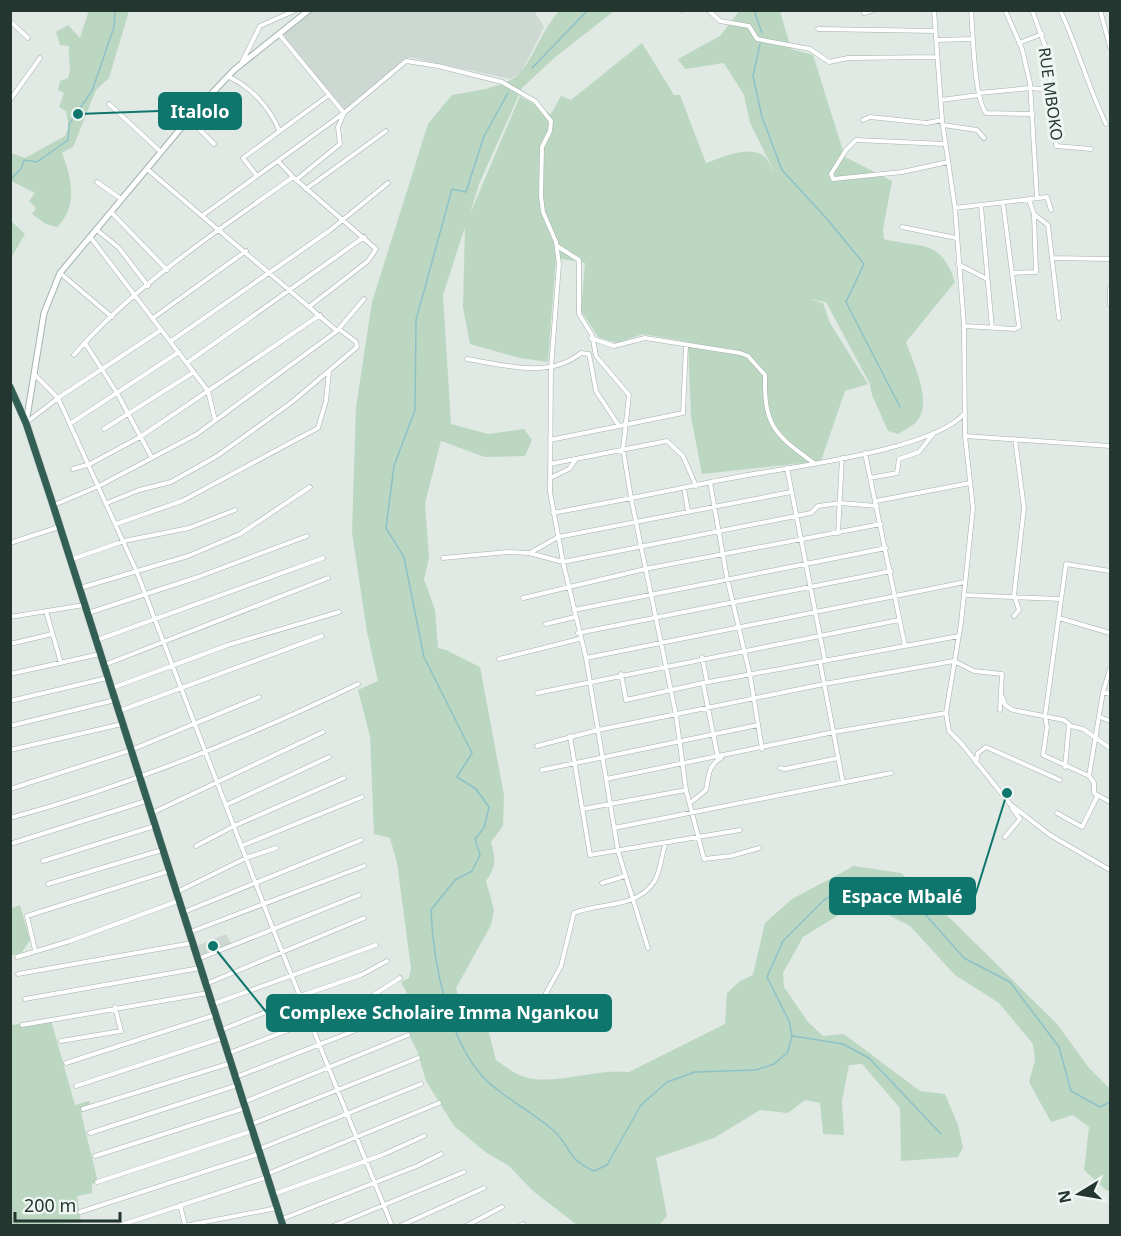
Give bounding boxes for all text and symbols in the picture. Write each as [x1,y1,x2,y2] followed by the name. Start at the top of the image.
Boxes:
[1034,46,1068,142] street label: RUE MBOKO
[159,93,241,129] callout: Italolo
[171,99,229,123] text: Italolo
[830,878,975,914] callout: Espace Mbalé
[841,884,963,908] text: Espace Mbalé
[267,995,611,1031] callout: Complexe Scholaire Imma Ngankou
[279,1000,599,1024] text: Complexe Scholaire Imma Ngankou
[1049,1164,1109,1224] north arrow
[15,1185,120,1223] scale bar
[1052,1188,1076,1205] text: N
[24,1193,76,1217] text: 200 m

